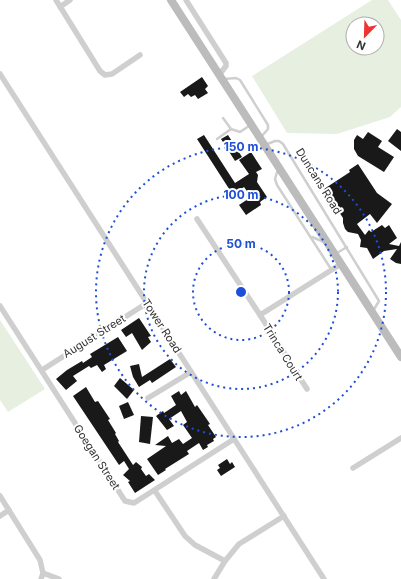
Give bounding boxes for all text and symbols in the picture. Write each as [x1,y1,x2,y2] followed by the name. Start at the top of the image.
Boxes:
[345,16,385,56] north arrow
[354,37,368,53] text: N
[224,139,258,154] text: 150 m
[293,145,345,217] street label: Duncans Road
[223,187,259,202] text: 100 m
[226,236,256,251] text: 50 m
[234,285,248,299] centre of rings
[139,296,185,356] street label: Tower Road
[60,311,128,361] street label: August Street
[260,321,306,383] street label: Trinca Court
[71,422,123,492] street label: Goegan Street

